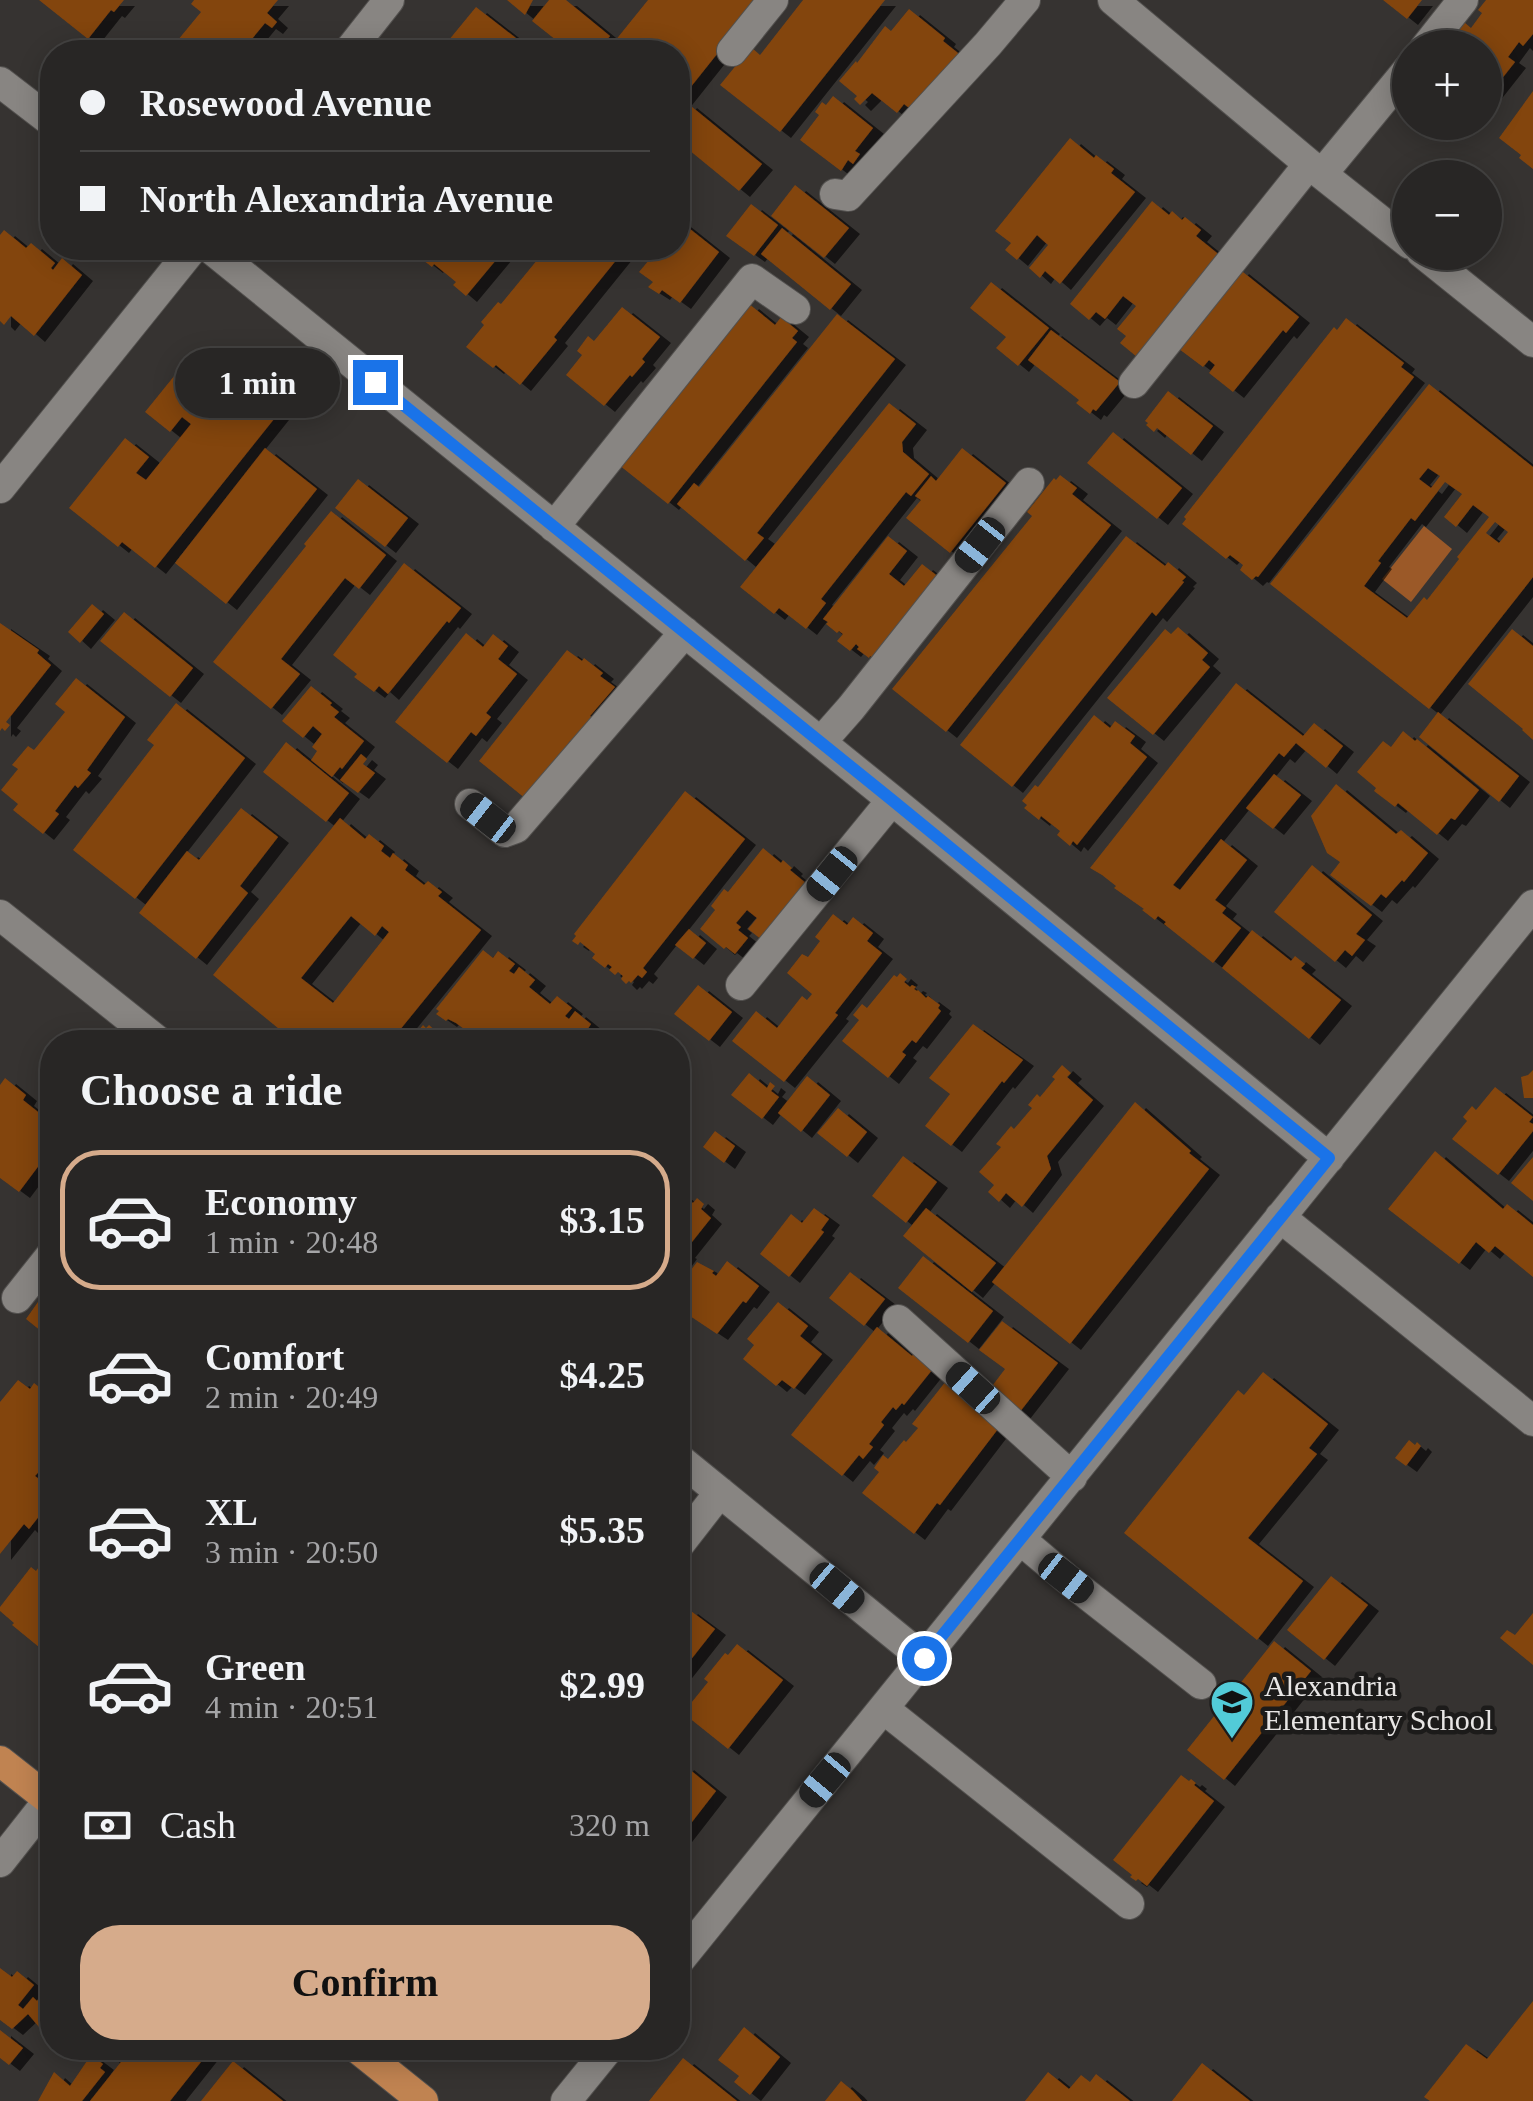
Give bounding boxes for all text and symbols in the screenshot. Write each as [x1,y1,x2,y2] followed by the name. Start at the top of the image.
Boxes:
[1392,30,1502,270] map controls
[1392,30,1502,140] button: +
[140,82,432,124] text: Rosewood Avenue
[1392,160,1502,270] button: −
[140,178,553,220] text: North Alexandria Avenue
[175,347,340,417] callout: 1 min
[353,360,398,405] route end
[219,365,296,401] text: 1 min
[950,512,1010,578] car
[455,788,521,848] car
[801,841,863,907] car
[80,1065,343,1115] text: Choose a ride
[85,1175,175,1265] icon: car
[205,1181,357,1223] text: Economy
[560,1199,645,1241] text: $3.15
[205,1224,378,1260] text: 1 min · 20:48
[85,1330,175,1420] icon: car
[205,1336,344,1378] text: Comfort
[560,1354,645,1396] text: $4.25
[941,1357,1005,1419] car
[205,1379,378,1415] text: 2 min · 20:49
[85,1485,175,1575] icon: car
[205,1491,258,1533] text: XL
[560,1509,645,1551] text: $5.35
[205,1534,378,1570] text: 3 min · 20:50
[1033,1548,1099,1608] car
[804,1557,870,1619] car
[902,1636,947,1681] route start
[85,1640,175,1730] icon: car
[205,1646,306,1688] text: Green
[560,1664,645,1706] text: $2.99
[1264,1669,1493,1736] place label: Alexandria Elementary School
[1209,1679,1255,1740] school or university icon: Alexandria Elementary School
[205,1689,378,1725] text: 4 min · 20:51
[794,1747,856,1813] car
[80,1798,135,1853] icon: cash
[160,1804,236,1846] text: Cash
[569,1807,650,1843] text: 320 m
[80,1925,650,2040] button: Confirm

